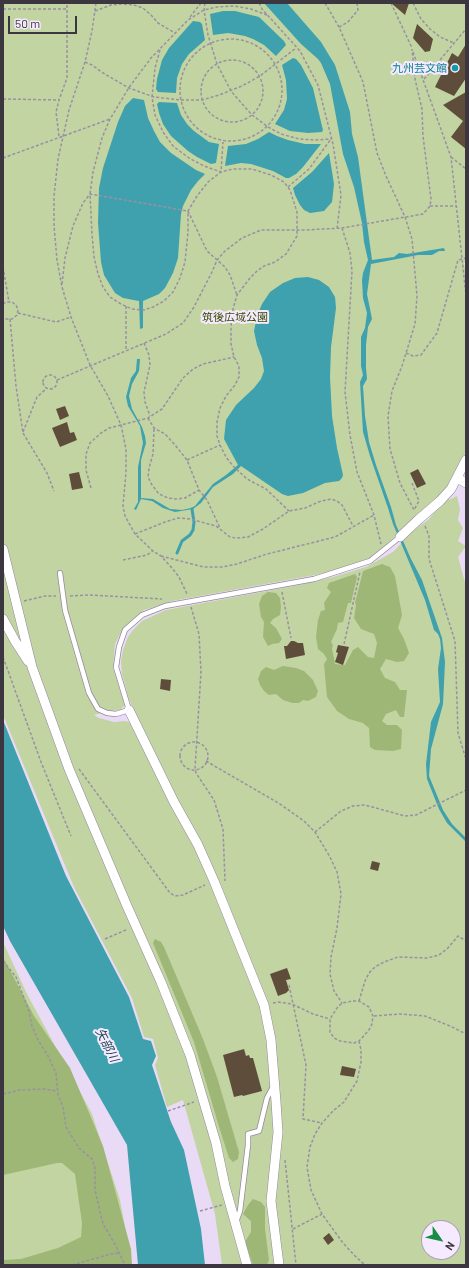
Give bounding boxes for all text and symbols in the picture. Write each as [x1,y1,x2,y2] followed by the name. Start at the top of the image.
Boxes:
[10,8,79,34] scale bar
[15,16,40,30] text: 50 m
[392,61,447,75] place label: 九州芸文館
[450,63,460,73] marker: 九州芸文館
[202,310,268,324] park label: 筑後広域公園
[92,1026,122,1064] water label: 矢部川
[421,1220,461,1260] north arrow
[443,1240,458,1253] text: N

